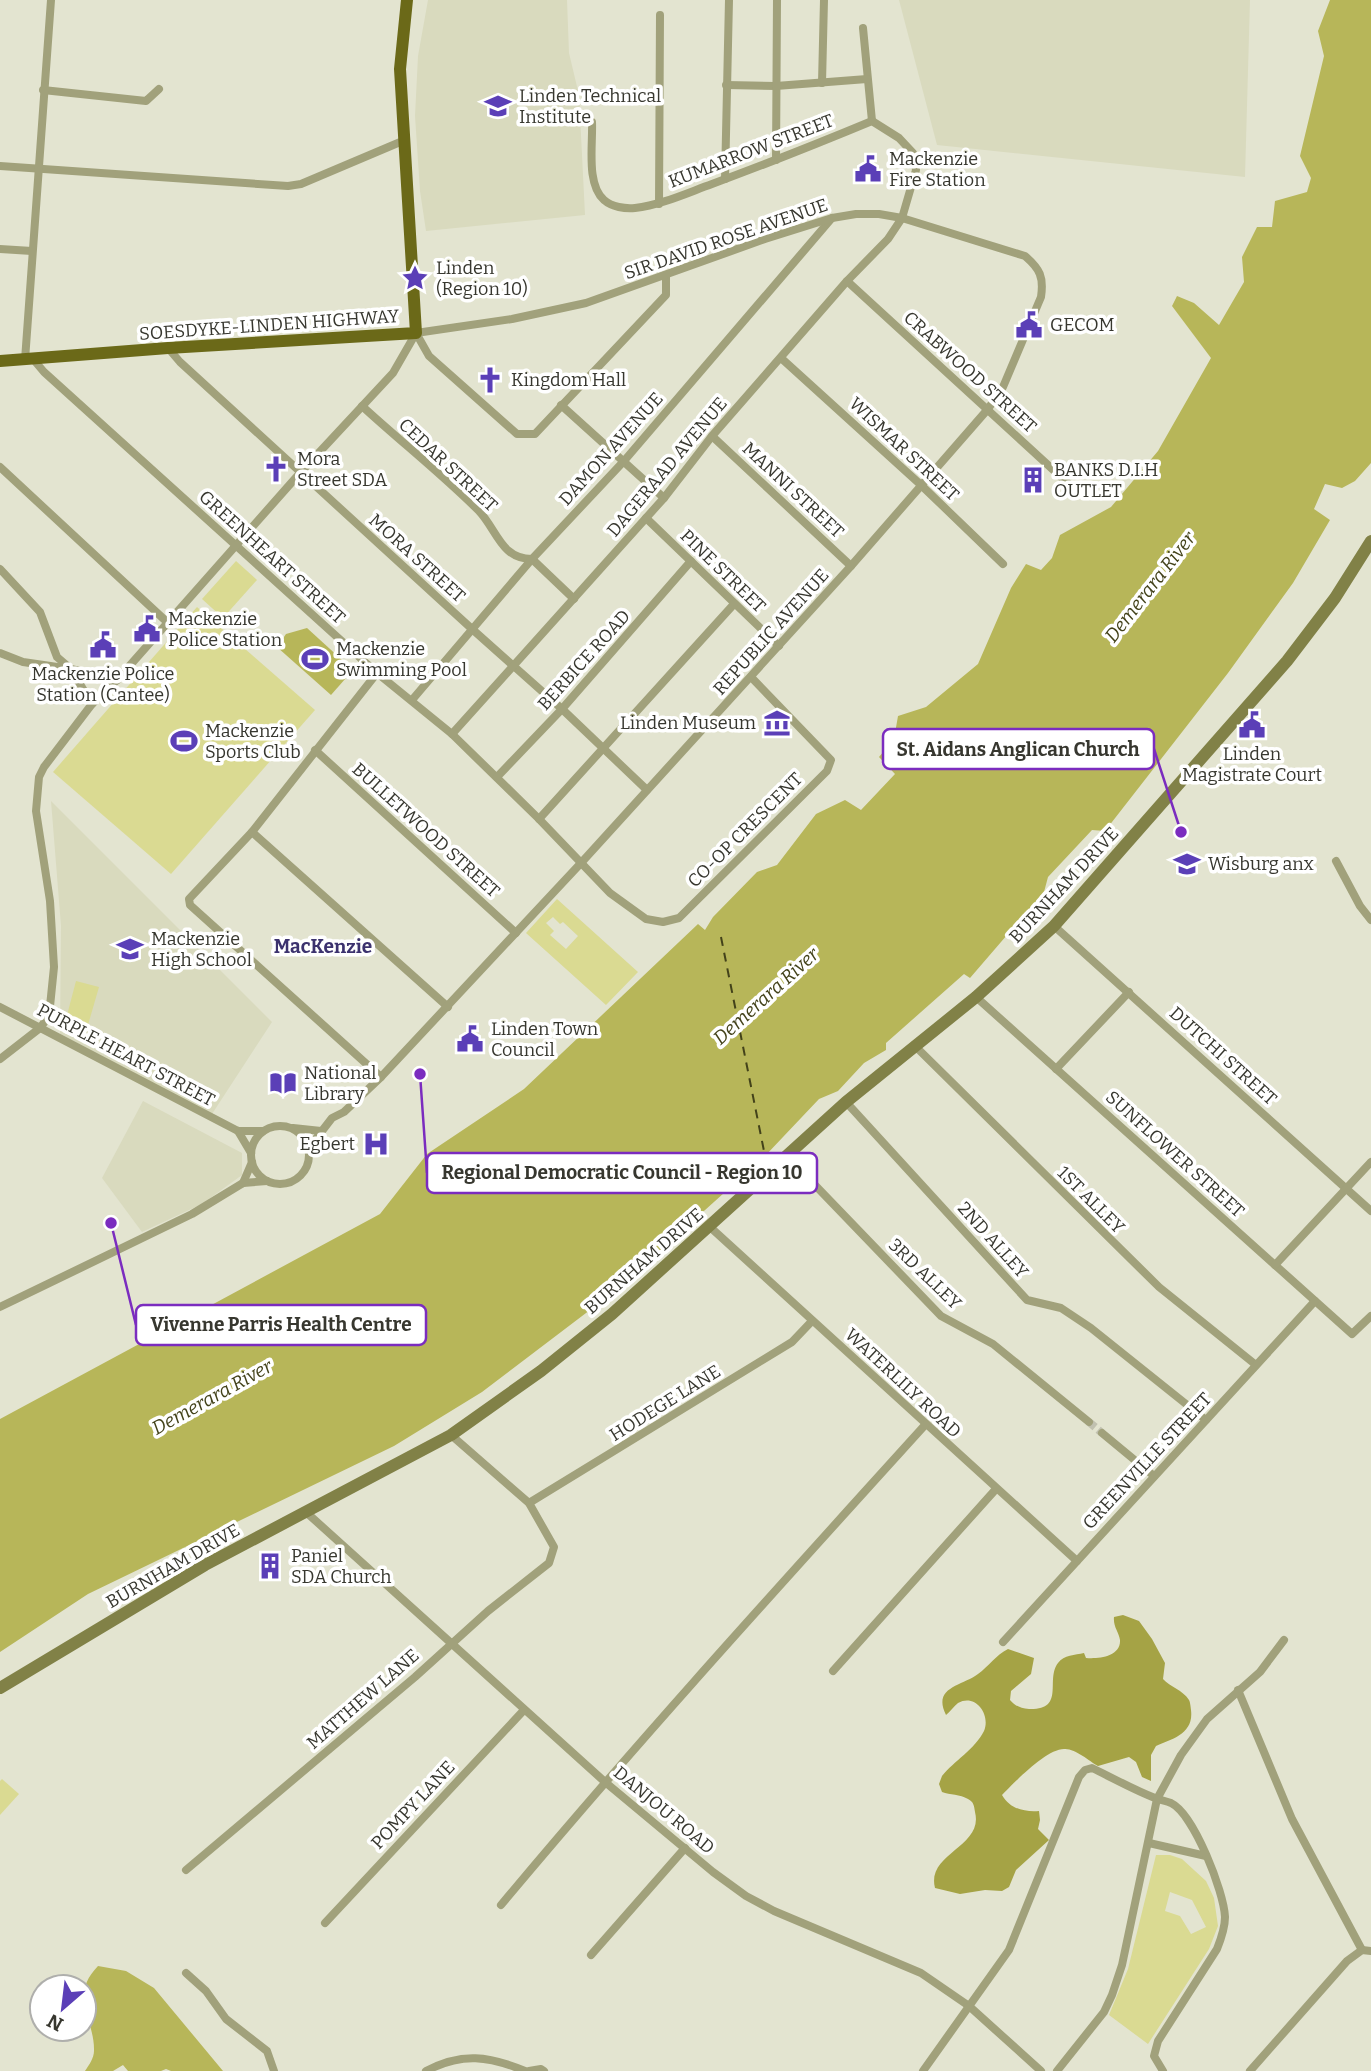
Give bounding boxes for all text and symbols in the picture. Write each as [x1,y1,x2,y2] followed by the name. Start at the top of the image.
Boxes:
[519,85,661,128] place label: Linden Technical Institute
[483,91,513,121] school or university icon: Linden Technical Institute
[665,109,837,193] street label: KUMARROW STREET
[889,148,986,191] place label: Mackenzie Fire Station
[853,154,883,184] public building icon: Mackenzie Fire Station
[621,194,831,284] street label: SIR DAVID ROSE AVENUE
[436,257,528,300] place label: Linden (Region 10)
[400,263,430,293] place icon: Linden (Region 10)
[138,305,400,345] street label: SOESDYKE-LINDEN HIGHWAY
[899,307,1041,438] street label: CRABWOOD STREET
[1014,310,1044,340] public building icon: GECOM
[1050,314,1115,336] place label: GECOM
[475,365,505,395] church icon: Kingdom Hall
[511,369,626,391] place label: Kingdom Hall
[554,388,668,510] street label: DAMON AVENUE
[602,393,732,541] street label: DAGERAAD AVENUE
[845,393,964,506] street label: WISMAR STREET
[394,414,502,517] street label: CEDAR STREET
[738,437,849,543] street label: MANNI STREET
[297,448,387,491] place label: Mora Street SDA
[261,454,291,484] church icon: Mora Street SDA
[1054,459,1158,502] place label: BANKS D.I.H OUTLET
[1018,465,1048,495] building icon: BANKS D.I.H OUTLET
[194,486,350,629] street label: GREENHEART STREET
[364,509,470,607] street label: MORA STREET
[676,525,771,617] street label: PINE STREET
[1100,526,1201,647] water label: Demerara River
[709,564,833,700] street label: REPUBLIC AVENUE
[533,605,635,715] street label: BERBICE ROAD
[168,608,283,651] place label: Mackenzie Police Station
[132,614,162,644] public building icon: Mackenzie Police Station
[88,630,118,660] public building icon: Mackenzie Police Station (Cantee)
[336,638,467,681] place label: Mackenzie Swimming Pool
[300,644,330,674] sports icon: Mackenzie Swimming Pool
[32,663,174,706] place label: Mackenzie Police Station (Cantee)
[762,708,792,738] museum icon: Linden Museum
[1237,710,1267,740] public building icon: Linden Magistrate Court
[620,712,756,734] place label: Linden Museum
[205,720,301,763] place label: Mackenzie Sports Club
[169,726,199,756] sports icon: Mackenzie Sports Club
[883,729,1154,769] callout: St. Aidans Anglican Church
[896,738,1140,761] text: St. Aidans Anglican Church
[1182,743,1322,786] place label: Linden Magistrate Court
[348,758,505,902] street label: BULLETWOOD STREET
[683,768,807,892] street label: CO-OP CRESCENT
[1005,822,1123,948] street label: BURNHAM DRIVE
[1172,849,1202,879] school or university icon: Wisburg anx
[1208,853,1314,875] place label: Wisburg anx
[151,928,252,971] place label: Mackenzie High School
[115,934,145,964] school or university icon: Mackenzie High School
[274,935,372,958] district label: MacKenzie
[709,942,824,1049] water label: Demerara River
[33,999,219,1111] street label: PURPLE HEART STREET
[1165,1002,1281,1110] street label: DUTCHI STREET
[491,1018,599,1061] place label: Linden Town Council
[455,1024,485,1054] public building icon: Linden Town Council
[304,1062,376,1105] place label: National Library
[268,1068,298,1098] library icon: National Library
[1101,1086,1249,1222] street label: SUNFLOWER STREET
[361,1129,391,1159] hospital icon: Egbert
[300,1133,355,1155] place label: Egbert
[427,1153,817,1193] callout: Regional Democratic Council - Region 10
[441,1161,803,1184] text: Regional Democratic Council - Region 10
[1053,1162,1130,1239] street label: 1ST ALLEY
[953,1197,1033,1283] street label: 2ND ALLEY
[580,1203,708,1319] street label: BURNHAM DRIVE
[884,1234,966,1314] street label: 3RD ALLEY
[136,1305,426,1345] callout: Vivenne Parris Health Centre
[150,1313,412,1336] text: Vivenne Parris Health Centre
[840,1324,966,1442] street label: WATERLILY ROAD
[148,1354,277,1440] water label: Demerara River
[605,1360,725,1446] street label: HODEGE LANE
[1078,1388,1216,1534] street label: GREENVILLE STREET
[102,1519,244,1613] street label: BURNHAM DRIVE
[291,1545,391,1588] place label: Paniel SDA Church
[255,1551,285,1581] building icon: Paniel SDA Church
[302,1644,424,1754] street label: MATTHEW LANE
[367,1756,459,1854] street label: POMPY LANE
[609,1761,719,1859] street label: DANJOU ROAD
[28,1973,98,2043] north arrow
[43,2009,67,2036] text: N

